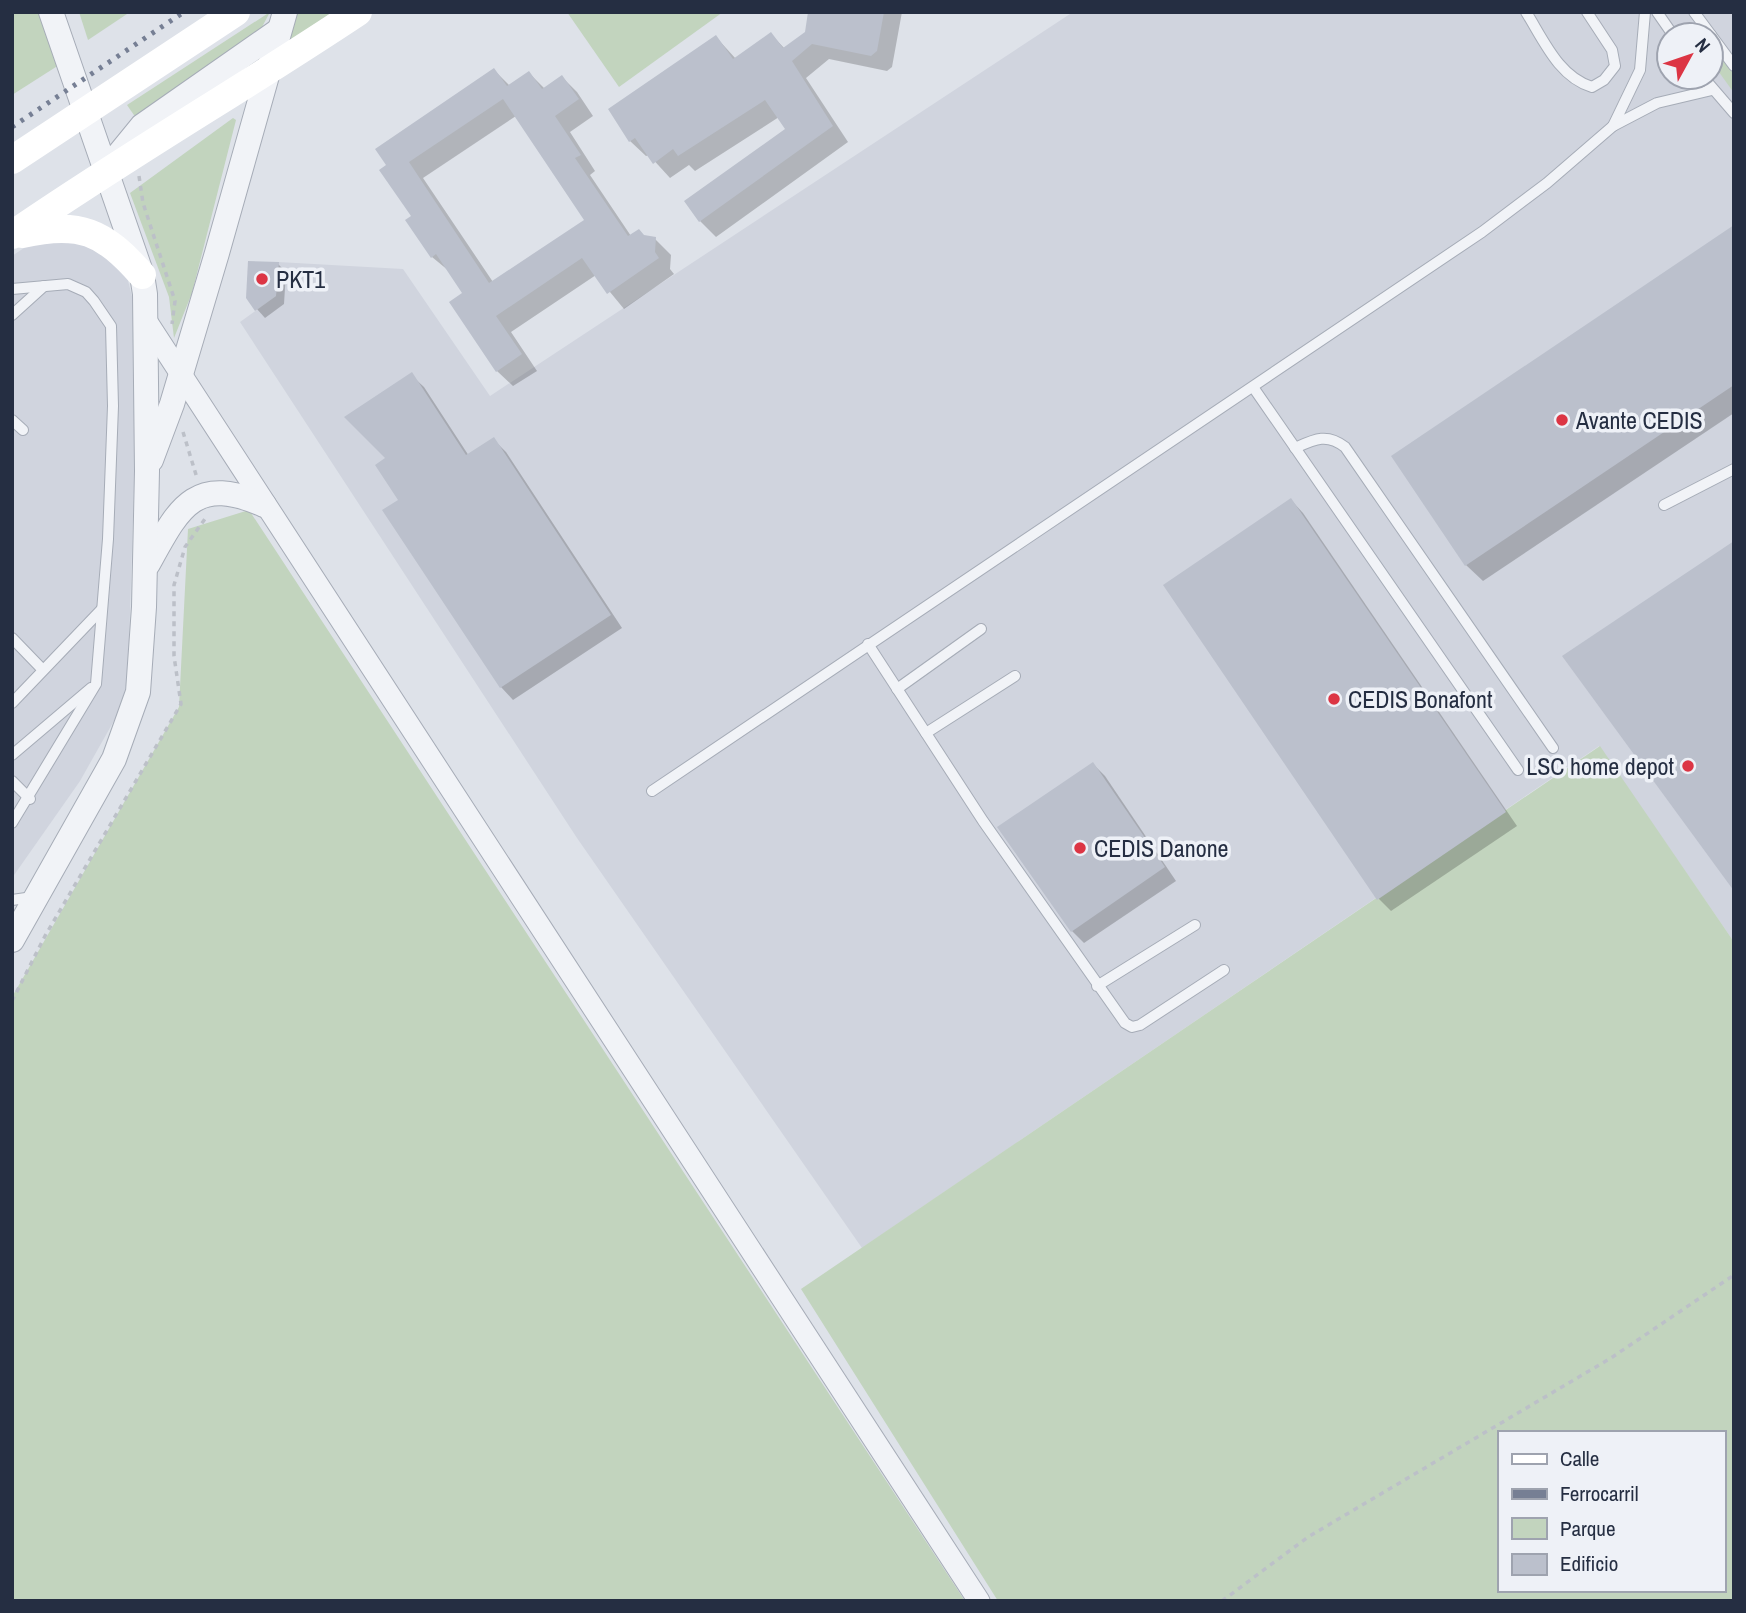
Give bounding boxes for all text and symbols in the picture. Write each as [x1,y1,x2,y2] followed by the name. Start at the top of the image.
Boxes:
[1655,21,1725,91] north arrow
[1689,32,1717,58] text: N
[276,263,325,295] place label: PKT1
[254,271,270,287] marker: PKT1
[1575,404,1703,436] place label: Avante CEDIS
[1554,412,1570,428] marker: Avante CEDIS
[1348,683,1493,715] place label: CEDIS Bonafont
[1326,691,1342,707] marker: CEDIS Bonafont
[1526,750,1675,782] place label: LSC home depot
[1680,758,1696,774] marker: LSC home depot
[1094,832,1229,864] place label: CEDIS Danone
[1072,840,1088,856] marker: CEDIS Danone
[1498,1431,1725,1592] legend
[1560,1444,1599,1473] text: Calle
[1560,1479,1639,1508] text: Ferrocarril
[1560,1514,1616,1543] text: Parque
[1560,1549,1618,1578] text: Edificio

